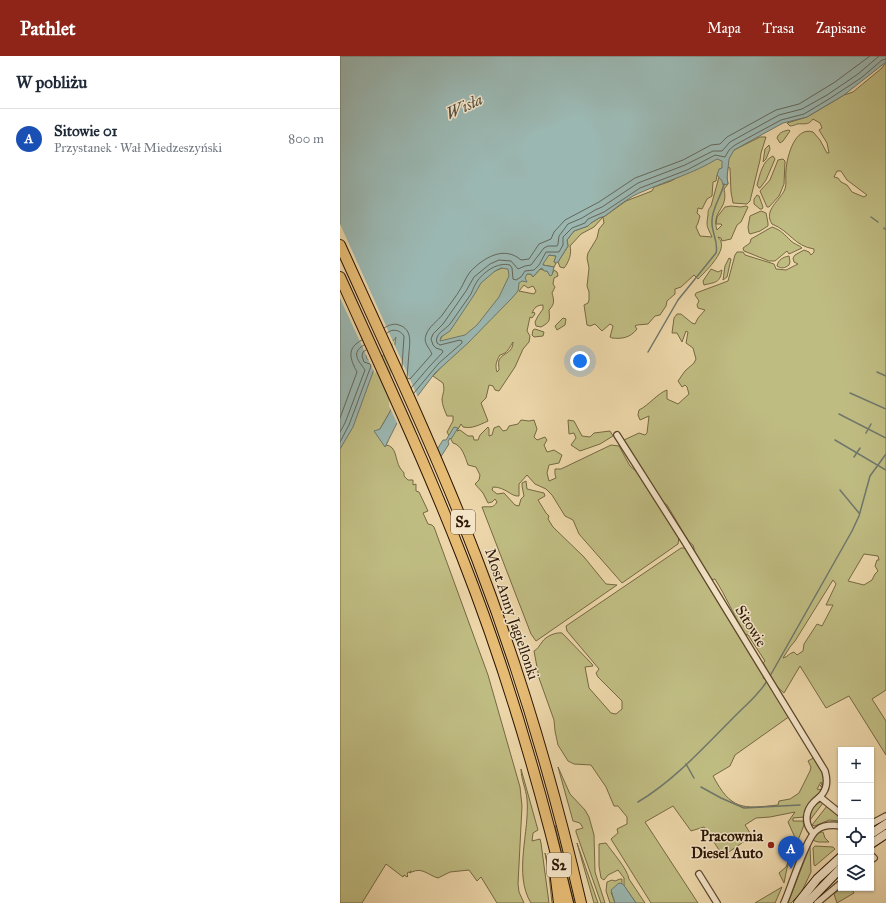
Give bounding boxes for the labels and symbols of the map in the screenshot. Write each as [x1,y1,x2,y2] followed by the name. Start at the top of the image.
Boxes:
[443,89,486,123] water label: Wisła
[570,351,590,371] your location
[451,510,475,534] road number: S2
[480,546,543,682] street label: Most Anny Jagiellonki
[731,602,771,650] street label: Sitowie
[691,827,764,862] place label: Pracownia Diesel Auto
[778,836,804,869] pin: A
[766,840,776,850] marker: Pracownia Diesel Auto
[547,853,571,877] road number: S2

